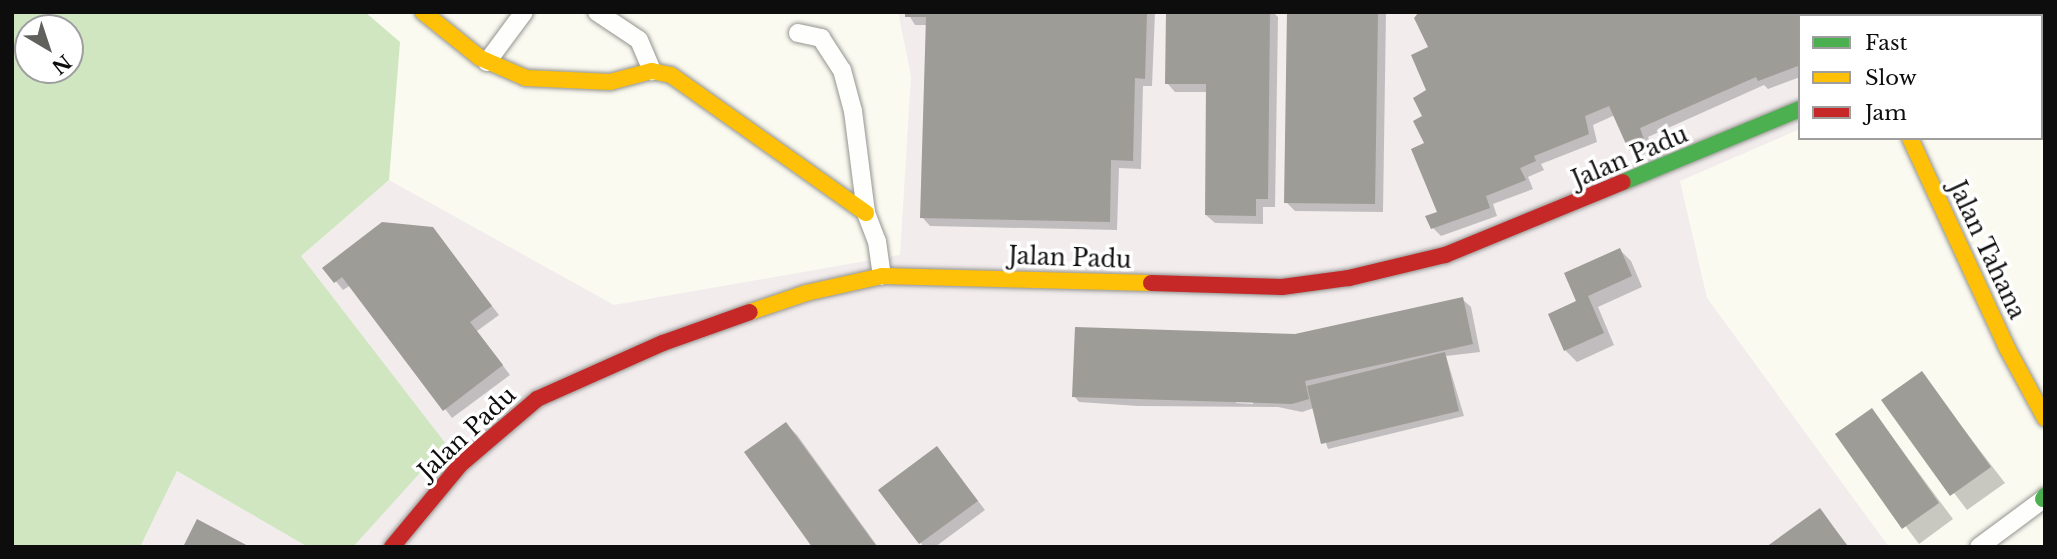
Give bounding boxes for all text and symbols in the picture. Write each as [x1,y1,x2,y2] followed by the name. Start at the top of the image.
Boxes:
[14,14,84,84] north arrow
[1798,14,2043,140] legend
[1865,30,1907,56] text: Fast
[47,50,75,79] text: N
[1865,65,1917,91] text: Slow
[1865,100,1907,126] text: Jam
[1568,120,1692,194] street label: Jalan Padu
[1943,176,2031,324] street label: Jalan Tahana
[1008,242,1132,274] street label: Jalan Padu
[413,381,521,485] street label: Jalan Padu

